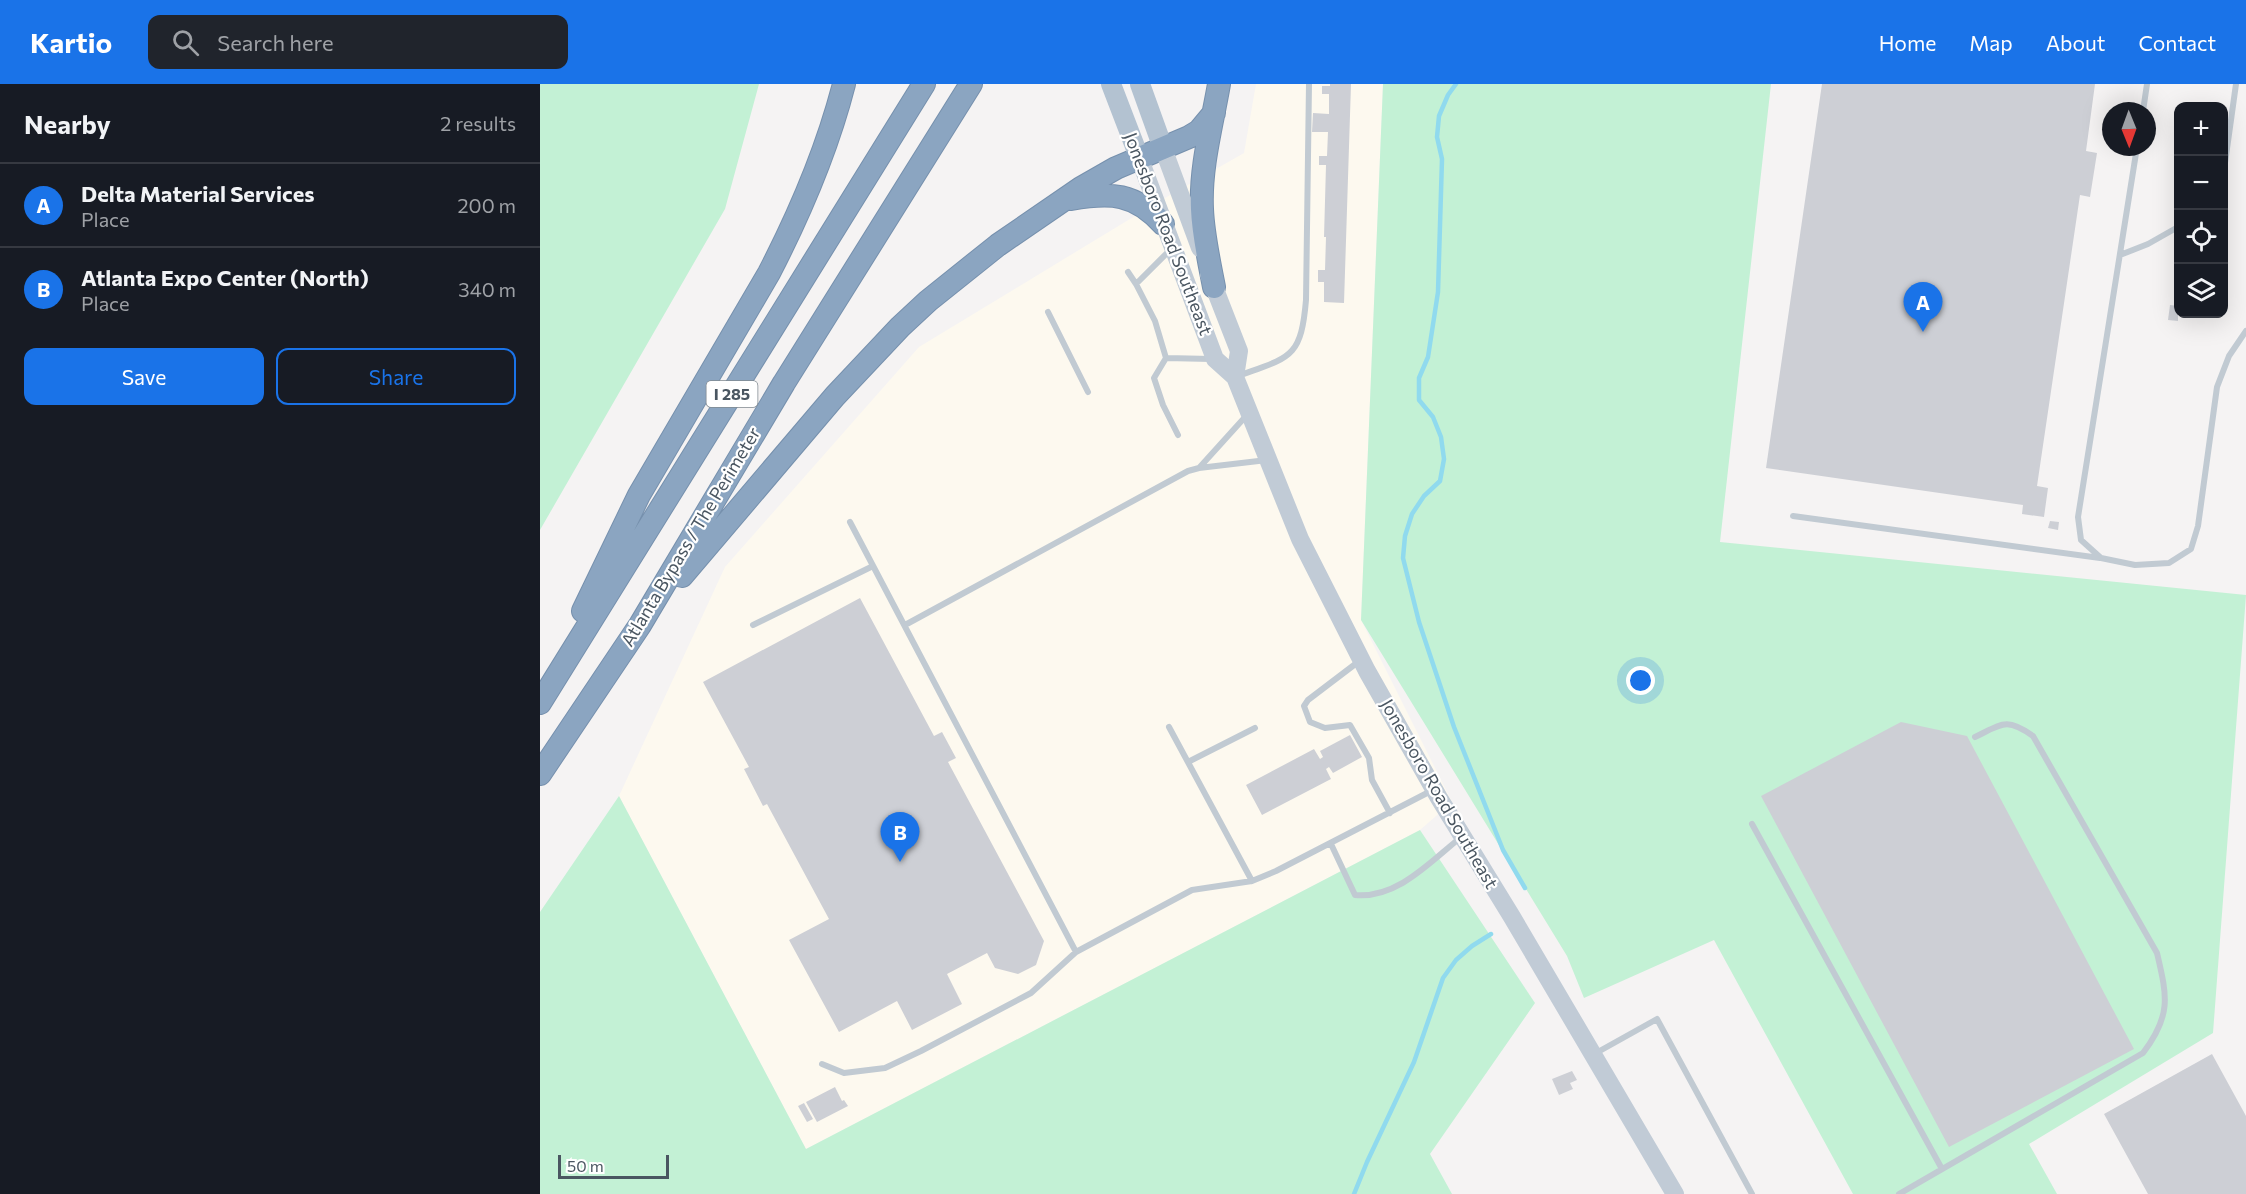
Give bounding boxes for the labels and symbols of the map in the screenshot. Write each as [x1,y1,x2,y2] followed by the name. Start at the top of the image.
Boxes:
[2102,102,2156,156] north arrow
[1120,129,1218,338] street label: Jonesboro Road Southeast
[1904,282,1942,332] pin: A
[706,381,758,407] road number: I 285
[616,423,764,650] street label: Atlanta Bypass / The Perimeter
[1626,666,1655,695] your location
[1376,695,1503,892] street label: Jonesboro Road Southeast
[880,812,920,862] pin: B
[558,1152,669,1180] scale bar

